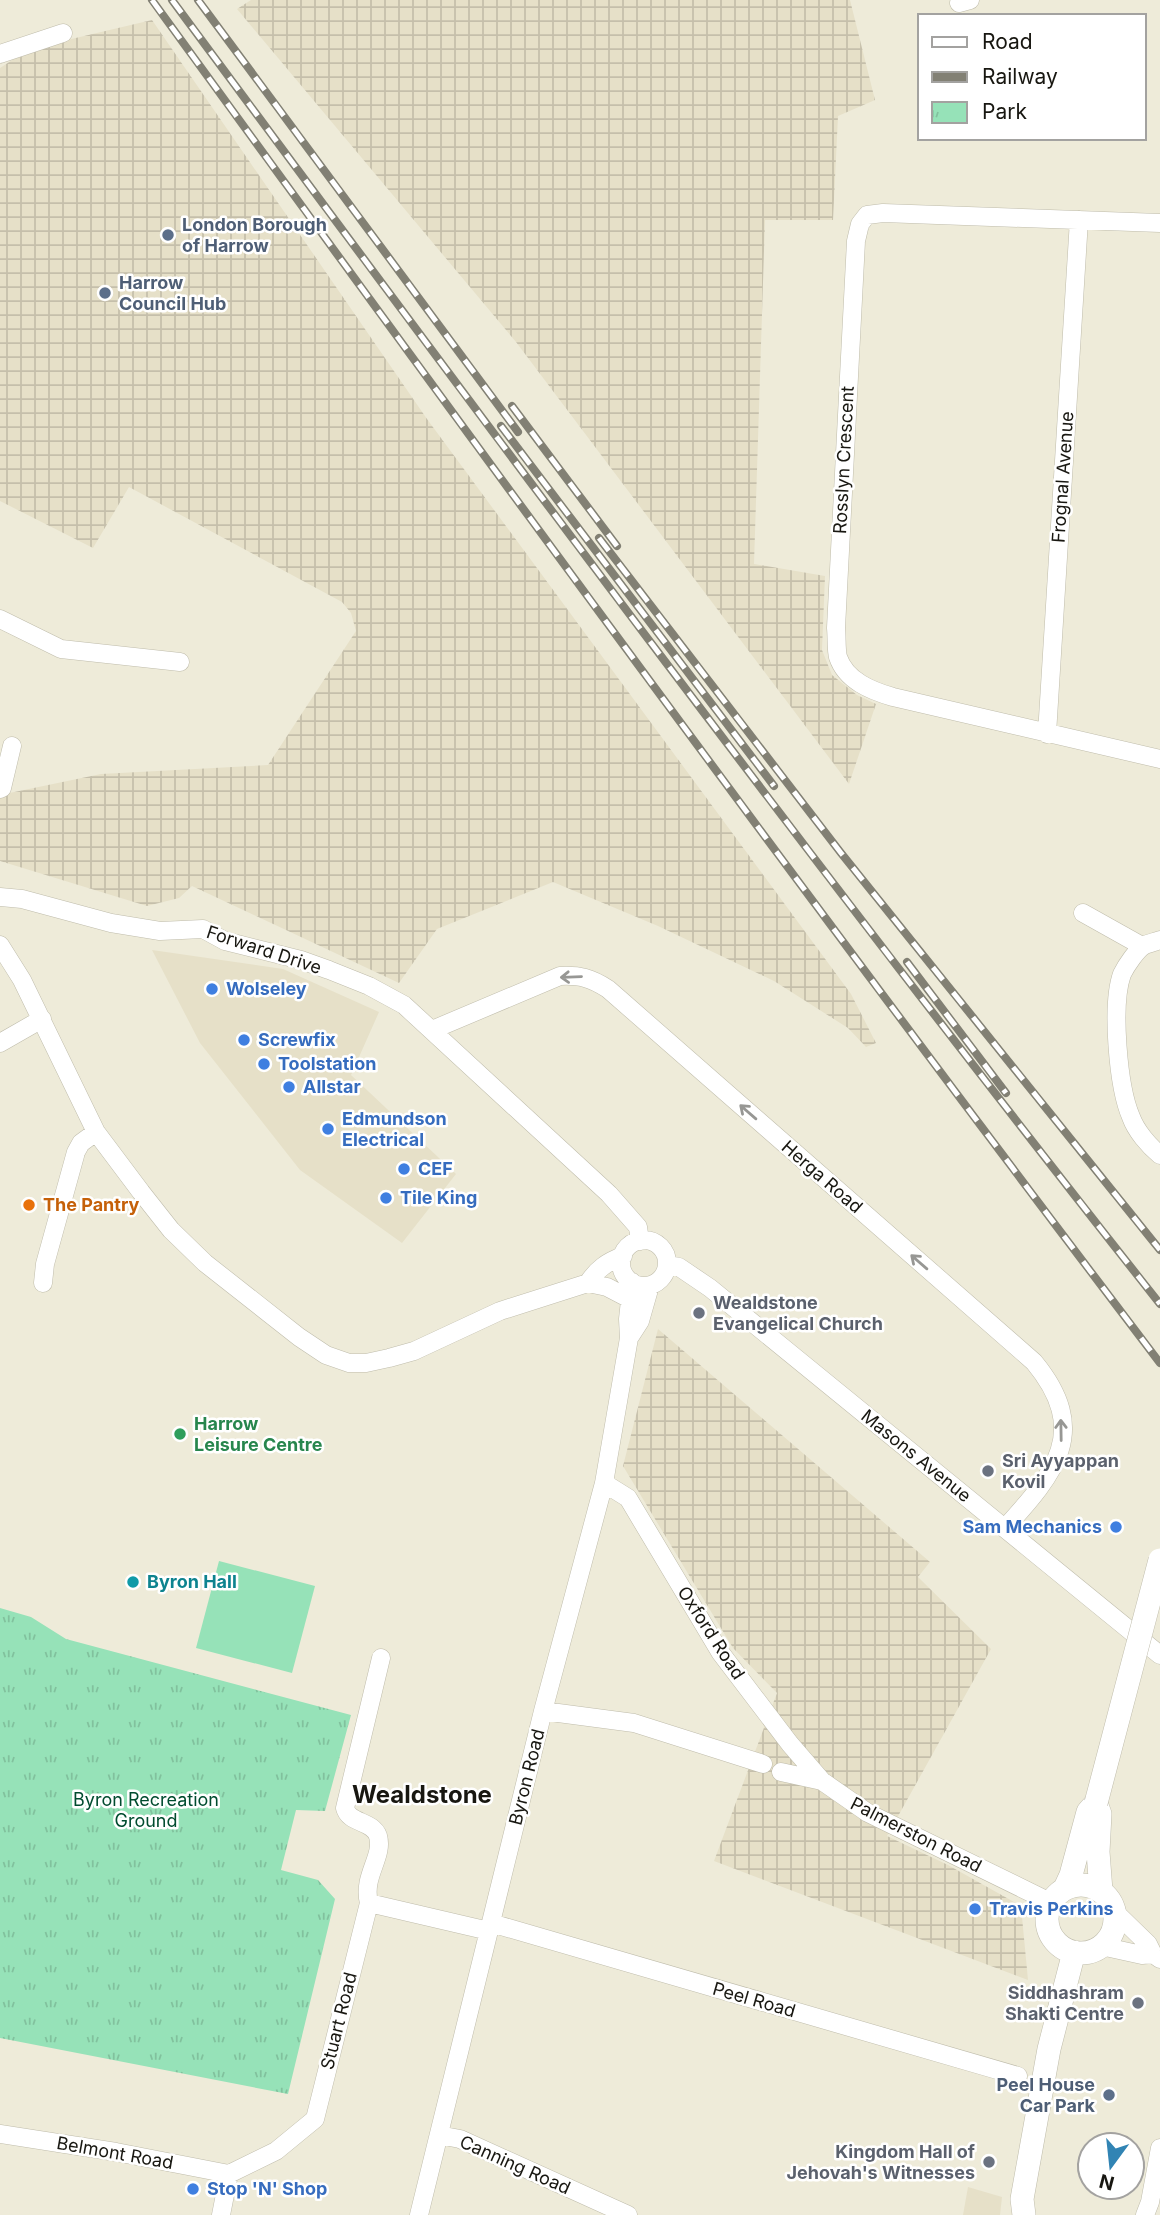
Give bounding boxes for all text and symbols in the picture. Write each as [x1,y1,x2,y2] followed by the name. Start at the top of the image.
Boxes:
[918,14,1146,140] legend
[982,29,1033,54] text: Road
[982,64,1058,89] text: Railway
[982,99,1027,124] text: Park
[182,214,327,256] place label: London Borough of Harrow
[160,227,176,243] marker: London Borough of Harrow
[119,272,226,314] place label: Harrow Council Hub
[97,285,113,301] marker: Harrow Council Hub
[829,385,858,535] street label: Rosslyn Crescent
[1047,410,1078,543] street label: Frognal Avenue
[204,921,324,978] street label: Forward Drive
[560,970,583,983] one-way arrow
[226,978,307,999] place label: Wolseley
[204,981,220,997] marker: Wolseley
[258,1029,336,1050] place label: Screwfix
[236,1032,252,1048] marker: Screwfix
[278,1053,377,1074] place label: Toolstation
[256,1056,272,1072] marker: Toolstation
[303,1076,361,1097] place label: Allstar
[281,1079,297,1095] marker: Allstar
[740,1104,758,1120] one-way arrow
[342,1108,447,1150] place label: Edmundson Electrical
[320,1121,336,1137] marker: Edmundson Electrical
[778,1136,867,1217] street label: Herga Road
[418,1158,453,1179] place label: CEF
[396,1161,412,1177] marker: CEF
[400,1187,477,1208] place label: Tile King
[378,1190,394,1206] marker: Tile King
[43,1194,140,1215] place label: The Pantry
[21,1197,37,1213] marker: The Pantry
[911,1254,929,1270] one-way arrow
[713,1292,883,1334] place label: Wealdstone Evangelical Church
[691,1305,707,1321] marker: Wealdstone Evangelical Church
[857,1405,975,1506] street label: Masons Avenue
[194,1413,323,1455] place label: Harrow Leisure Centre
[1054,1418,1068,1441] one-way arrow
[172,1426,188,1442] marker: Harrow Leisure Centre
[1002,1450,1119,1492] place label: Sri Ayyappan Kovil
[980,1463,996,1479] marker: Sri Ayyappan Kovil
[963,1516,1102,1537] place label: Sam Mechanics
[1108,1519,1124,1535] marker: Sam Mechanics
[147,1571,237,1592] place label: Byron Hall
[125,1574,141,1590] marker: Byron Hall
[674,1582,749,1683] street label: Oxford Road
[504,1727,549,1827] street label: Byron Road
[352,1780,492,1809] district label: Wealdstone
[73,1789,219,1831] park label: Byron Recreation Ground
[847,1792,985,1877] street label: Palmerston Road
[989,1898,1114,1919] place label: Travis Perkins
[967,1901,983,1917] marker: Travis Perkins
[316,1970,361,2072] street label: Stuart Road
[710,1978,798,2021] street label: Peel Road
[1005,1982,1124,2024] place label: Siddhashram Shakti Centre
[1130,1995,1146,2011] marker: Siddhashram Shakti Centre
[996,2074,1096,2116] place label: Peel House Car Park
[1101,2087,1117,2103] marker: Peel House Car Park
[457,2131,574,2198] street label: Canning Road
[1076,2131,1146,2201] north arrow
[55,2132,175,2173] street label: Belmont Road
[787,2141,975,2183] place label: Kingdom Hall of Jehovah's Witnesses
[981,2154,997,2170] marker: Kingdom Hall of Jehovah's Witnesses
[1097,2169,1117,2195] text: N
[207,2178,327,2199] place label: Stop 'N' Shop
[185,2181,201,2197] marker: Stop 'N' Shop

